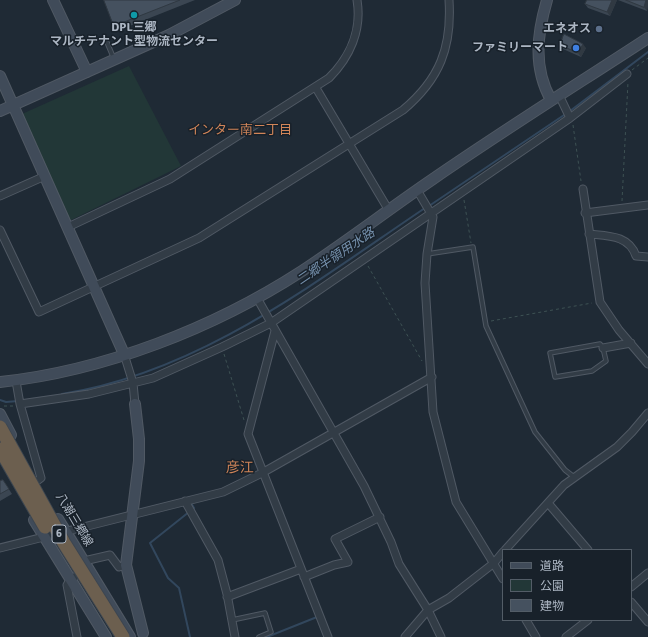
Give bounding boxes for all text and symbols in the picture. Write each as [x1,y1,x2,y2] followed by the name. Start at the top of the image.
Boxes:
[129,10,139,20] marker: DPL三郷 マルチテナント型物流センター
[50,21,218,49] place label: DPL三郷 マルチテナント型物流センター
[543,22,591,36] place label: エネオス
[594,24,604,34] marker: エネオス
[472,41,568,55] place label: ファミリーマート
[571,43,581,53] marker: ファミリーマート
[188,123,292,139] district label: インター南二丁目
[294,225,378,289] water label: 二郷半領用水路
[226,460,254,476] district label: 彦江
[52,491,96,549] street label: 八潮三郷線
[52,525,66,543] road number: 6
[502,549,632,621] legend
[540,559,564,574] text: 道路
[540,579,564,594] text: 公園
[540,599,564,614] text: 建物

